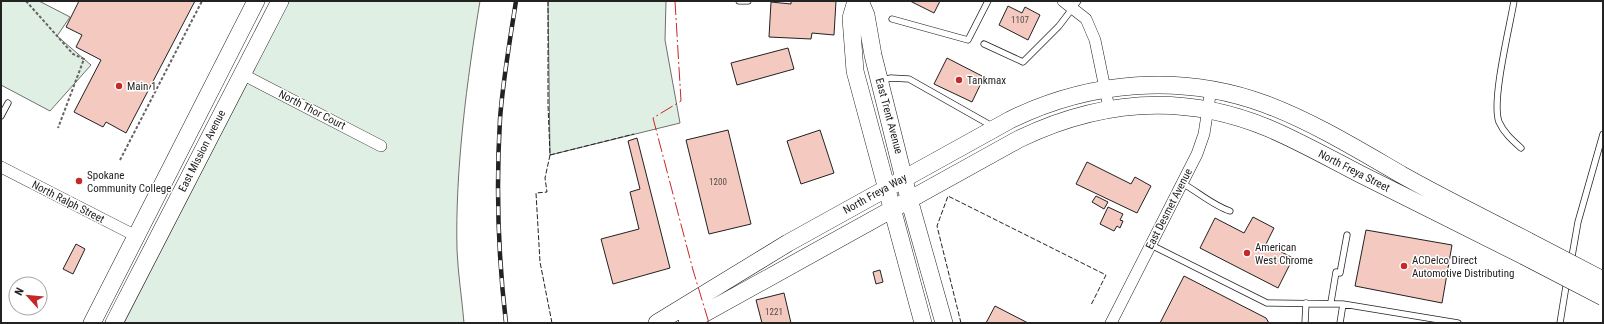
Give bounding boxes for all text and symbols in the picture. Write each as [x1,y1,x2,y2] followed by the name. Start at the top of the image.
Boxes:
[1011,15,1029,25] house number: 1107
[967,74,1006,87] place label: Tankmax
[954,75,964,85] marker: Tankmax
[873,77,905,155] street label: East Trent Avenue
[127,80,156,93] place label: Main 1
[114,81,124,91] marker: Main 1
[276,88,348,132] street label: North Thor Court
[176,108,228,194] street label: East Mission Avenue
[1316,147,1392,195] street label: North Freya Street
[1143,166,1195,252] street label: East Desmet Avenue
[87,169,171,195] place label: Spokane Community College
[841,171,909,217] street label: North Freya Way
[74,176,84,186] marker: Spokane Community College
[709,177,727,187] house number: 1200
[30,178,106,226] street label: North Ralph Street
[1255,241,1313,267] place label: American West Chrome
[1242,248,1252,258] marker: American West Chrome
[1412,254,1514,280] place label: ACDelco Direct Automotive Distributing
[1399,261,1409,271] marker: ACDelco Direct Automotive Distributing
[8,276,48,316] north arrow
[12,286,27,298] text: N
[765,307,783,317] house number: 1221

